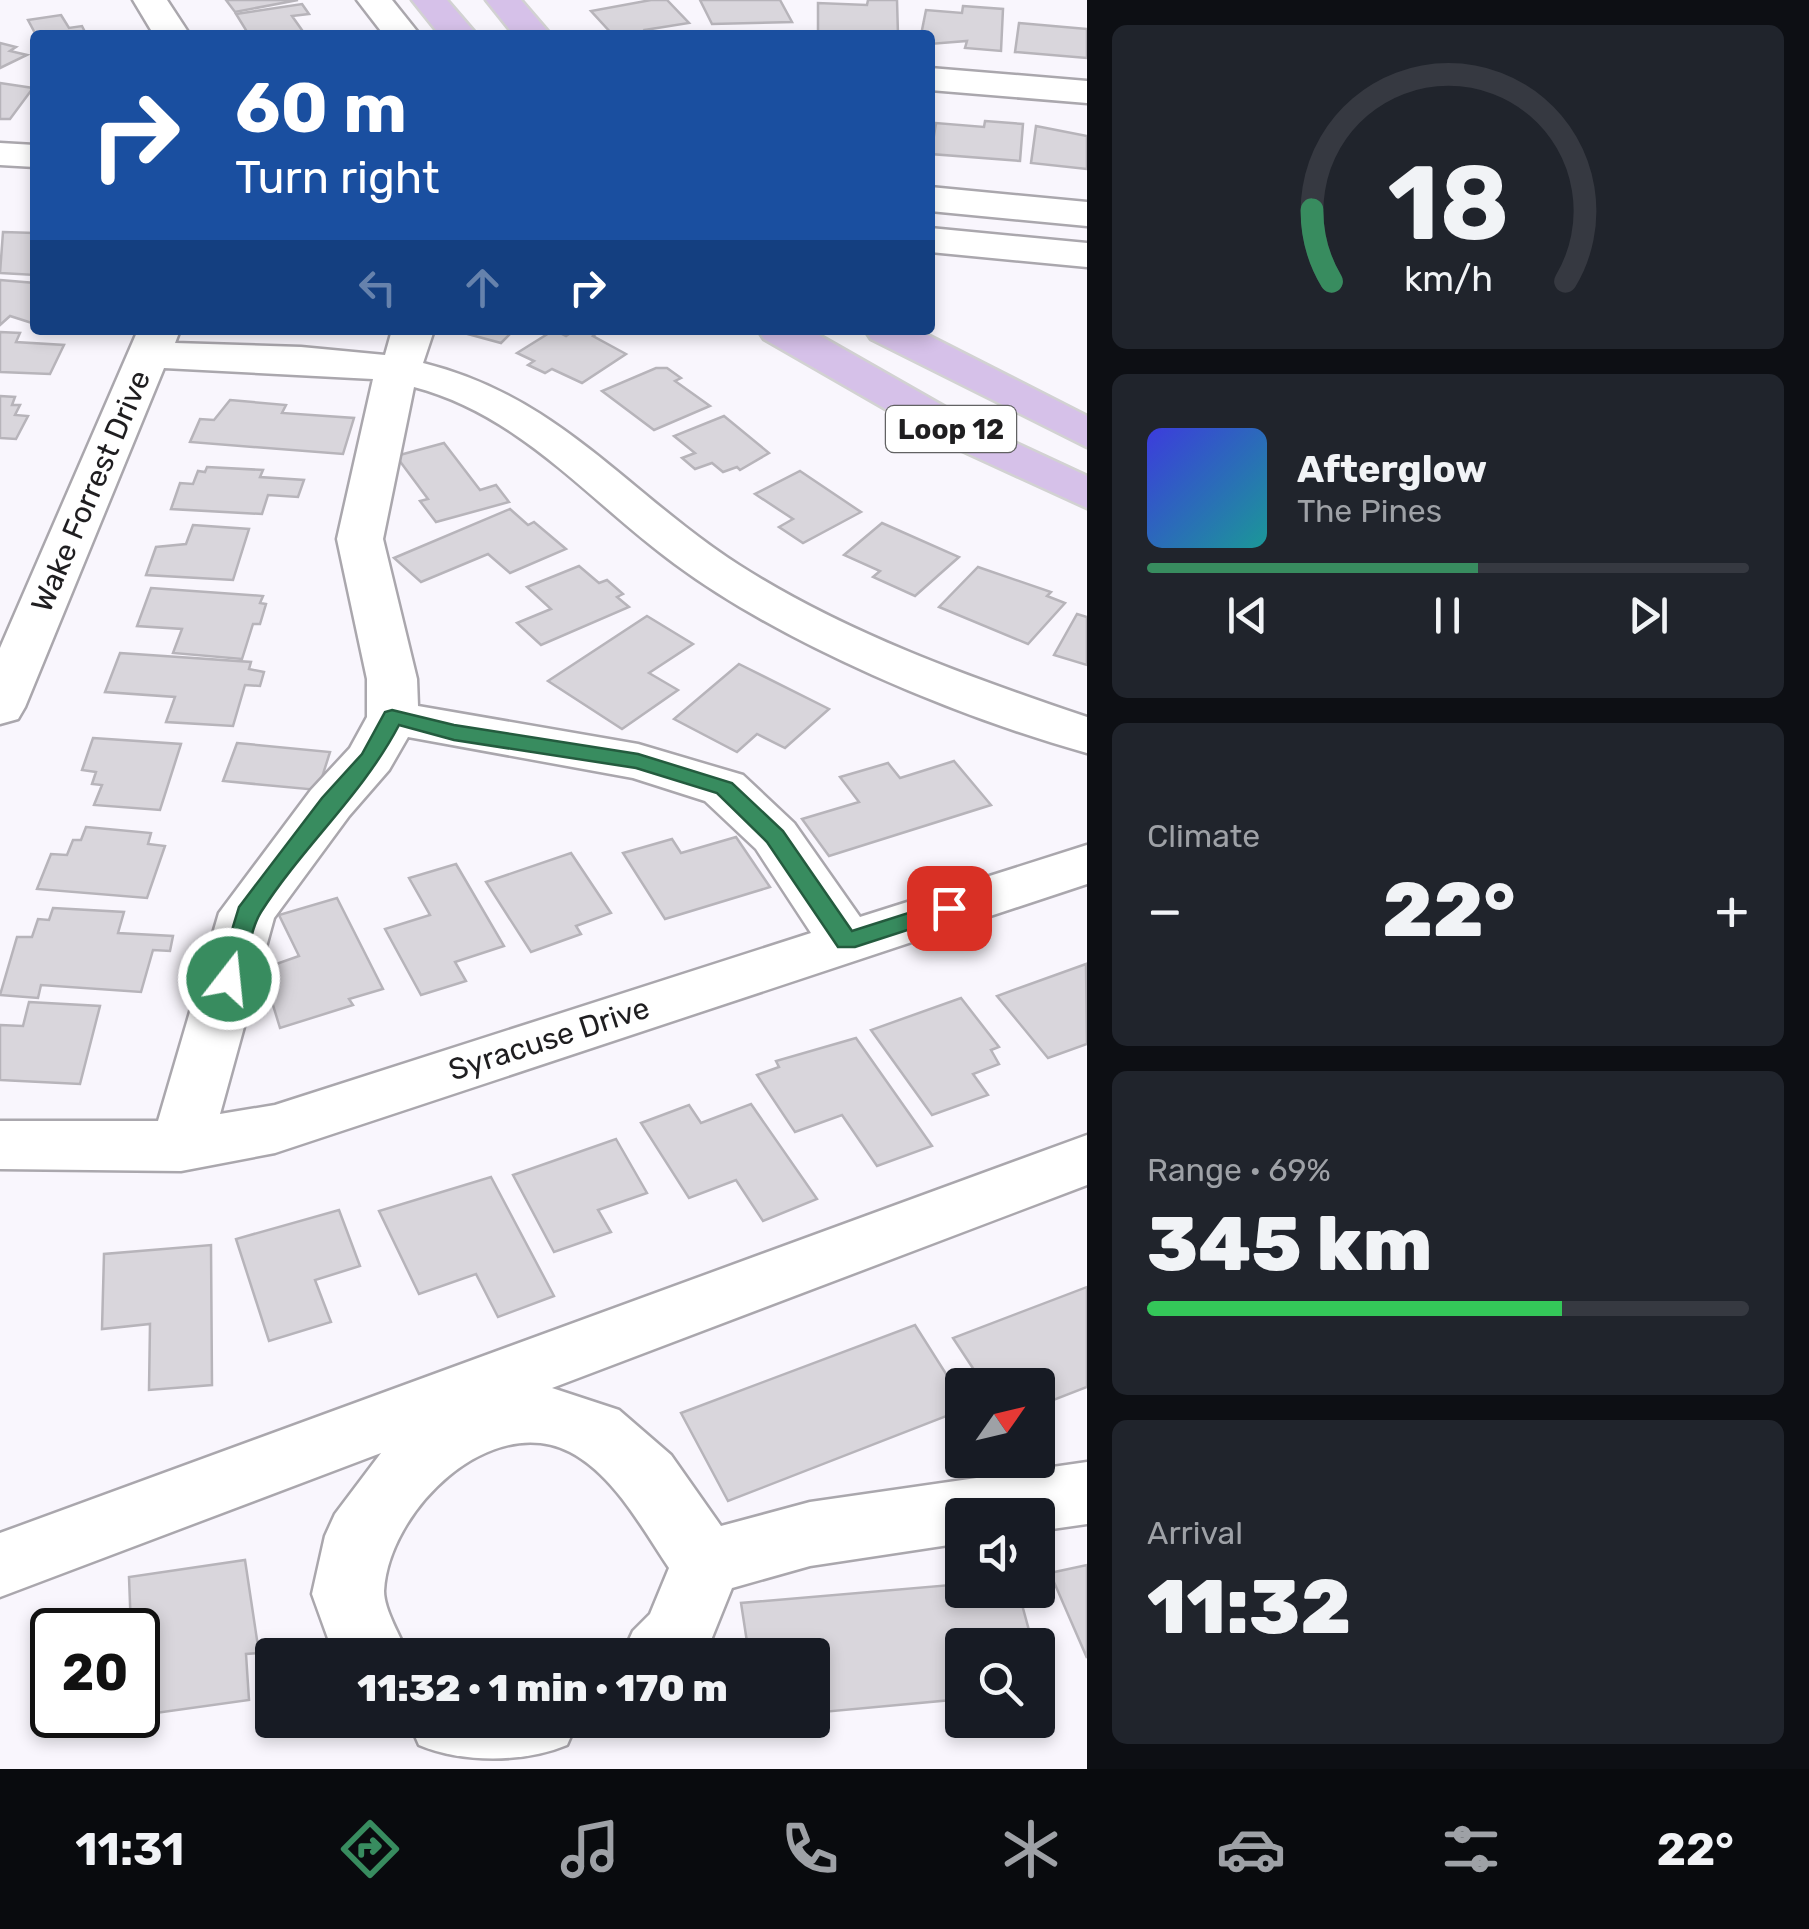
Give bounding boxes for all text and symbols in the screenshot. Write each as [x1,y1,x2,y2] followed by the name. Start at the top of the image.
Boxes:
[235,67,407,150] text: 60 m
[70,70,200,200] icon: right
[1387,142,1509,265] text: 18
[235,151,439,204] text: Turn right
[1403,258,1493,300] text: km/h
[350,260,405,315] icon: left
[455,260,510,315] icon: ahead
[560,260,615,315] icon: right
[24,365,158,617] street label: Wake Forrest Drive
[886,406,1016,452] road number: Loop 12
[1297,446,1487,492] text: Afterglow
[1297,492,1442,530] text: The Pines
[1220,588,1275,643] icon: previous
[1420,588,1475,643] icon: pause
[1621,588,1676,643] icon: next
[1147,817,1260,855] text: Climate
[907,866,992,951] pin
[1382,866,1515,955] text: 22°
[1147,878,1183,943] text: −
[1715,878,1749,943] text: +
[922,881,977,936] icon: arrive
[177,927,281,1031] position arrow
[444,990,654,1088] street label: Syracuse Drive
[1147,1151,1331,1189] text: Range · 69%
[1147,1200,1432,1289] text: 345 km
[945,1368,1055,1478] north arrow
[945,1368,1055,1738] map controls
[945,1498,1055,1608] button: sound
[1147,1514,1243,1552] text: Arrival
[1147,1563,1351,1652] text: 11:32
[30,1608,160,1738] speed limit sign: 20
[945,1628,1055,1738] button: search
[357,1665,728,1711] text: 11:32 · 1 min · 170 m
[335,1814,405,1884] icon: directions
[555,1814,625,1884] icon: music
[775,1814,845,1884] icon: phone
[996,1814,1066,1884] icon: climate
[1216,1814,1286,1884] icon: car
[1436,1814,1506,1884] icon: filters
[75,1823,184,1876] text: 11:31
[1657,1823,1734,1876] text: 22°

